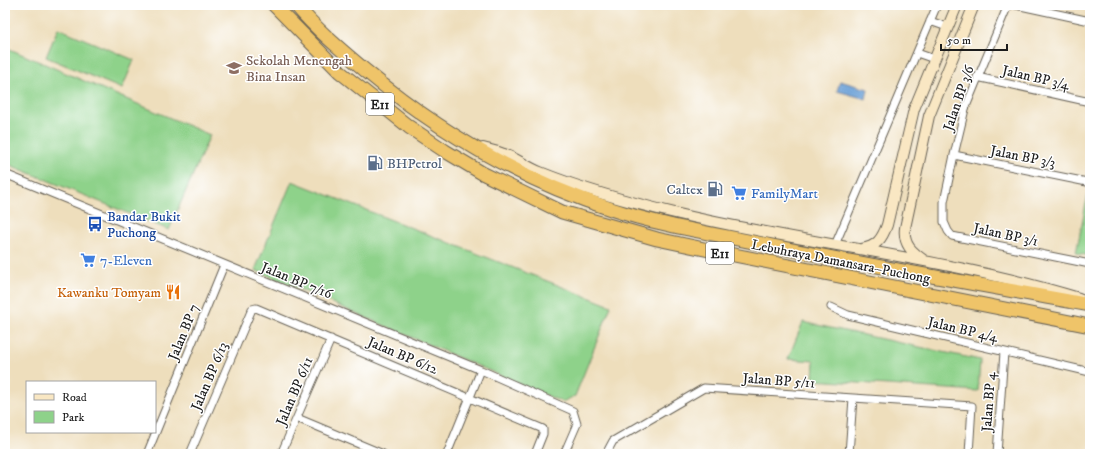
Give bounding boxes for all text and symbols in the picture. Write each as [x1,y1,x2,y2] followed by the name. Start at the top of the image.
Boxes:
[941,26,1007,52] scale bar
[947,33,971,48] text: 50 m
[246,52,353,86] place label: Sekolah Menengah Bina Insan
[225,59,243,77] school or university icon: Sekolah Menengah Bina Insan
[998,61,1072,95] street label: Jalan BP 3/4
[939,63,979,135] street label: Jalan BP 3/6
[366,93,394,115] road number: E11
[987,141,1057,172] street label: Jalan BP 3/3
[366,154,384,172] fuel station icon: BHPetrol
[387,155,443,173] place label: BHPetrol
[706,180,724,198] fuel station icon: Caltex
[666,181,703,199] place label: Caltex
[730,184,748,202] supermarket icon: FamilyMart
[751,185,819,203] place label: FamilyMart
[107,208,181,242] place label: Bandar Bukit Puchong
[86,215,104,233] bus stop icon: Bandar Bukit Puchong
[970,219,1040,251] street label: Jalan BP 3/1
[750,236,932,288] street label: Lebuhraya Damansara–Puchong
[706,242,734,264] road number: E11
[79,251,97,269] supermarket icon: 7-Eleven
[100,252,153,270] place label: 7-Eleven
[257,258,335,304] street label: Jalan BP 7/16
[164,283,182,301] restaurant icon: Kawanku Tomyam
[57,284,161,302] place label: Kawanku Tomyam
[164,302,203,365] street label: Jalan BP 7
[924,313,1000,347] street label: Jalan BP 4/4
[363,332,441,379] street label: Jalan BP 6/12
[187,339,232,415] street label: Jalan BP 6/13
[272,354,317,430] street label: Jalan BP 6/11
[740,369,816,393] street label: Jalan BP 5/11
[978,371,1000,434] street label: Jalan BP 4
[26,381,156,433] legend
[62,390,87,405] text: Road
[62,410,84,425] text: Park

